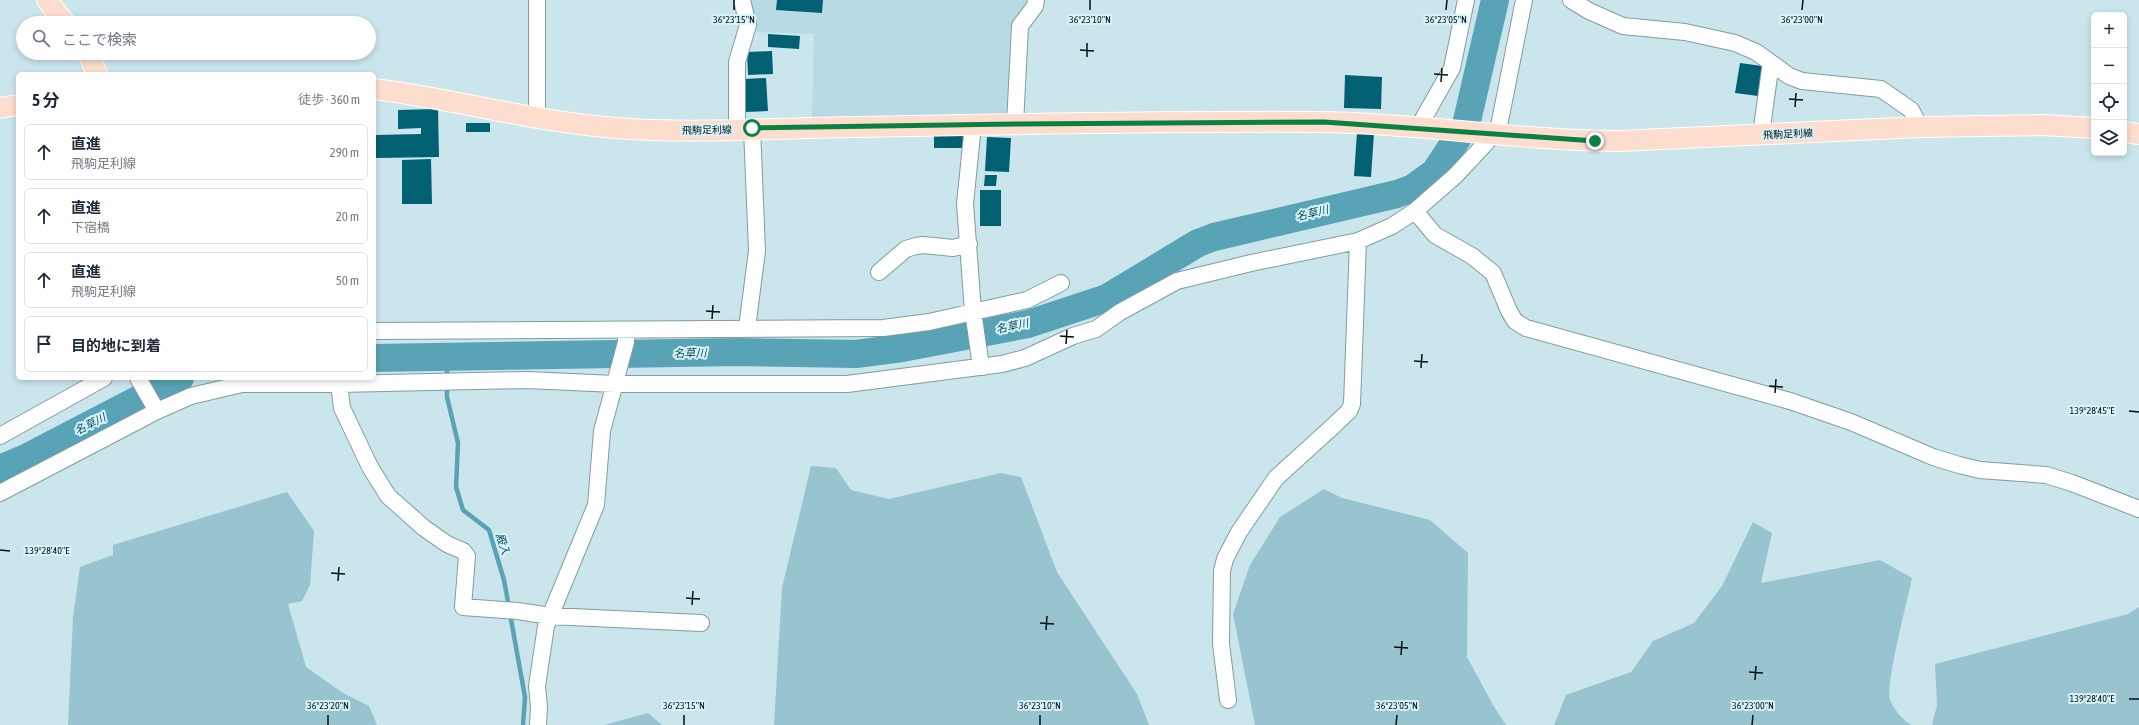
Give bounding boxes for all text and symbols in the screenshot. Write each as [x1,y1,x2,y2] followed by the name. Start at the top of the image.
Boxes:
[2091,12,2127,156] map controls
[2091,12,2127,48] button: +
[713,14,755,25] text: 36°23'15"N
[1069,14,1111,25] text: 36°23'10"N
[1425,14,1467,25] text: 36°23'05"N
[1781,14,1823,25] text: 36°23'00"N
[16,16,376,60] search box
[30,27,52,49] icon: search
[62,31,137,48] text: ここで検索
[2091,48,2127,84] button: −
[2091,84,2127,120] button: locate
[32,90,59,110] text: 5 分
[298,92,360,107] text: 徒歩 · 360 m
[743,119,761,137] route start
[2091,120,2127,156] button: layers
[682,124,732,136] street label: 飛駒足利線
[1763,127,1813,141] street label: 飛駒足利線
[1586,132,1604,150] route end
[71,135,101,152] text: 直進
[33,141,55,163] icon: ahead
[330,145,359,160] text: 290 m
[71,156,136,171] text: 飛駒足利線
[71,199,101,216] text: 直進
[1295,203,1330,223] water label: 名草川
[33,205,55,227] icon: ahead
[336,209,359,224] text: 20 m
[71,220,110,235] text: 下宿橋
[71,263,101,280] text: 直進
[33,269,55,291] icon: ahead
[336,273,359,288] text: 50 m
[71,284,136,299] text: 飛駒足利線
[995,316,1030,335] water label: 名草川
[33,333,55,355] icon: arrive
[71,337,161,354] text: 目的地に到着
[673,347,708,359] water label: 名草川
[2070,405,2115,416] text: 139°28'45"E
[73,411,108,437] water label: 名草川
[494,532,512,556] water label: 殿入
[25,545,70,556] text: 139°28'40"E
[2070,693,2115,704] text: 139°28'40"E
[307,700,349,711] text: 36°23'20"N
[663,700,705,711] text: 36°23'15"N
[1019,700,1061,711] text: 36°23'10"N
[1376,700,1418,711] text: 36°23'05"N
[1732,700,1774,711] text: 36°23'00"N

